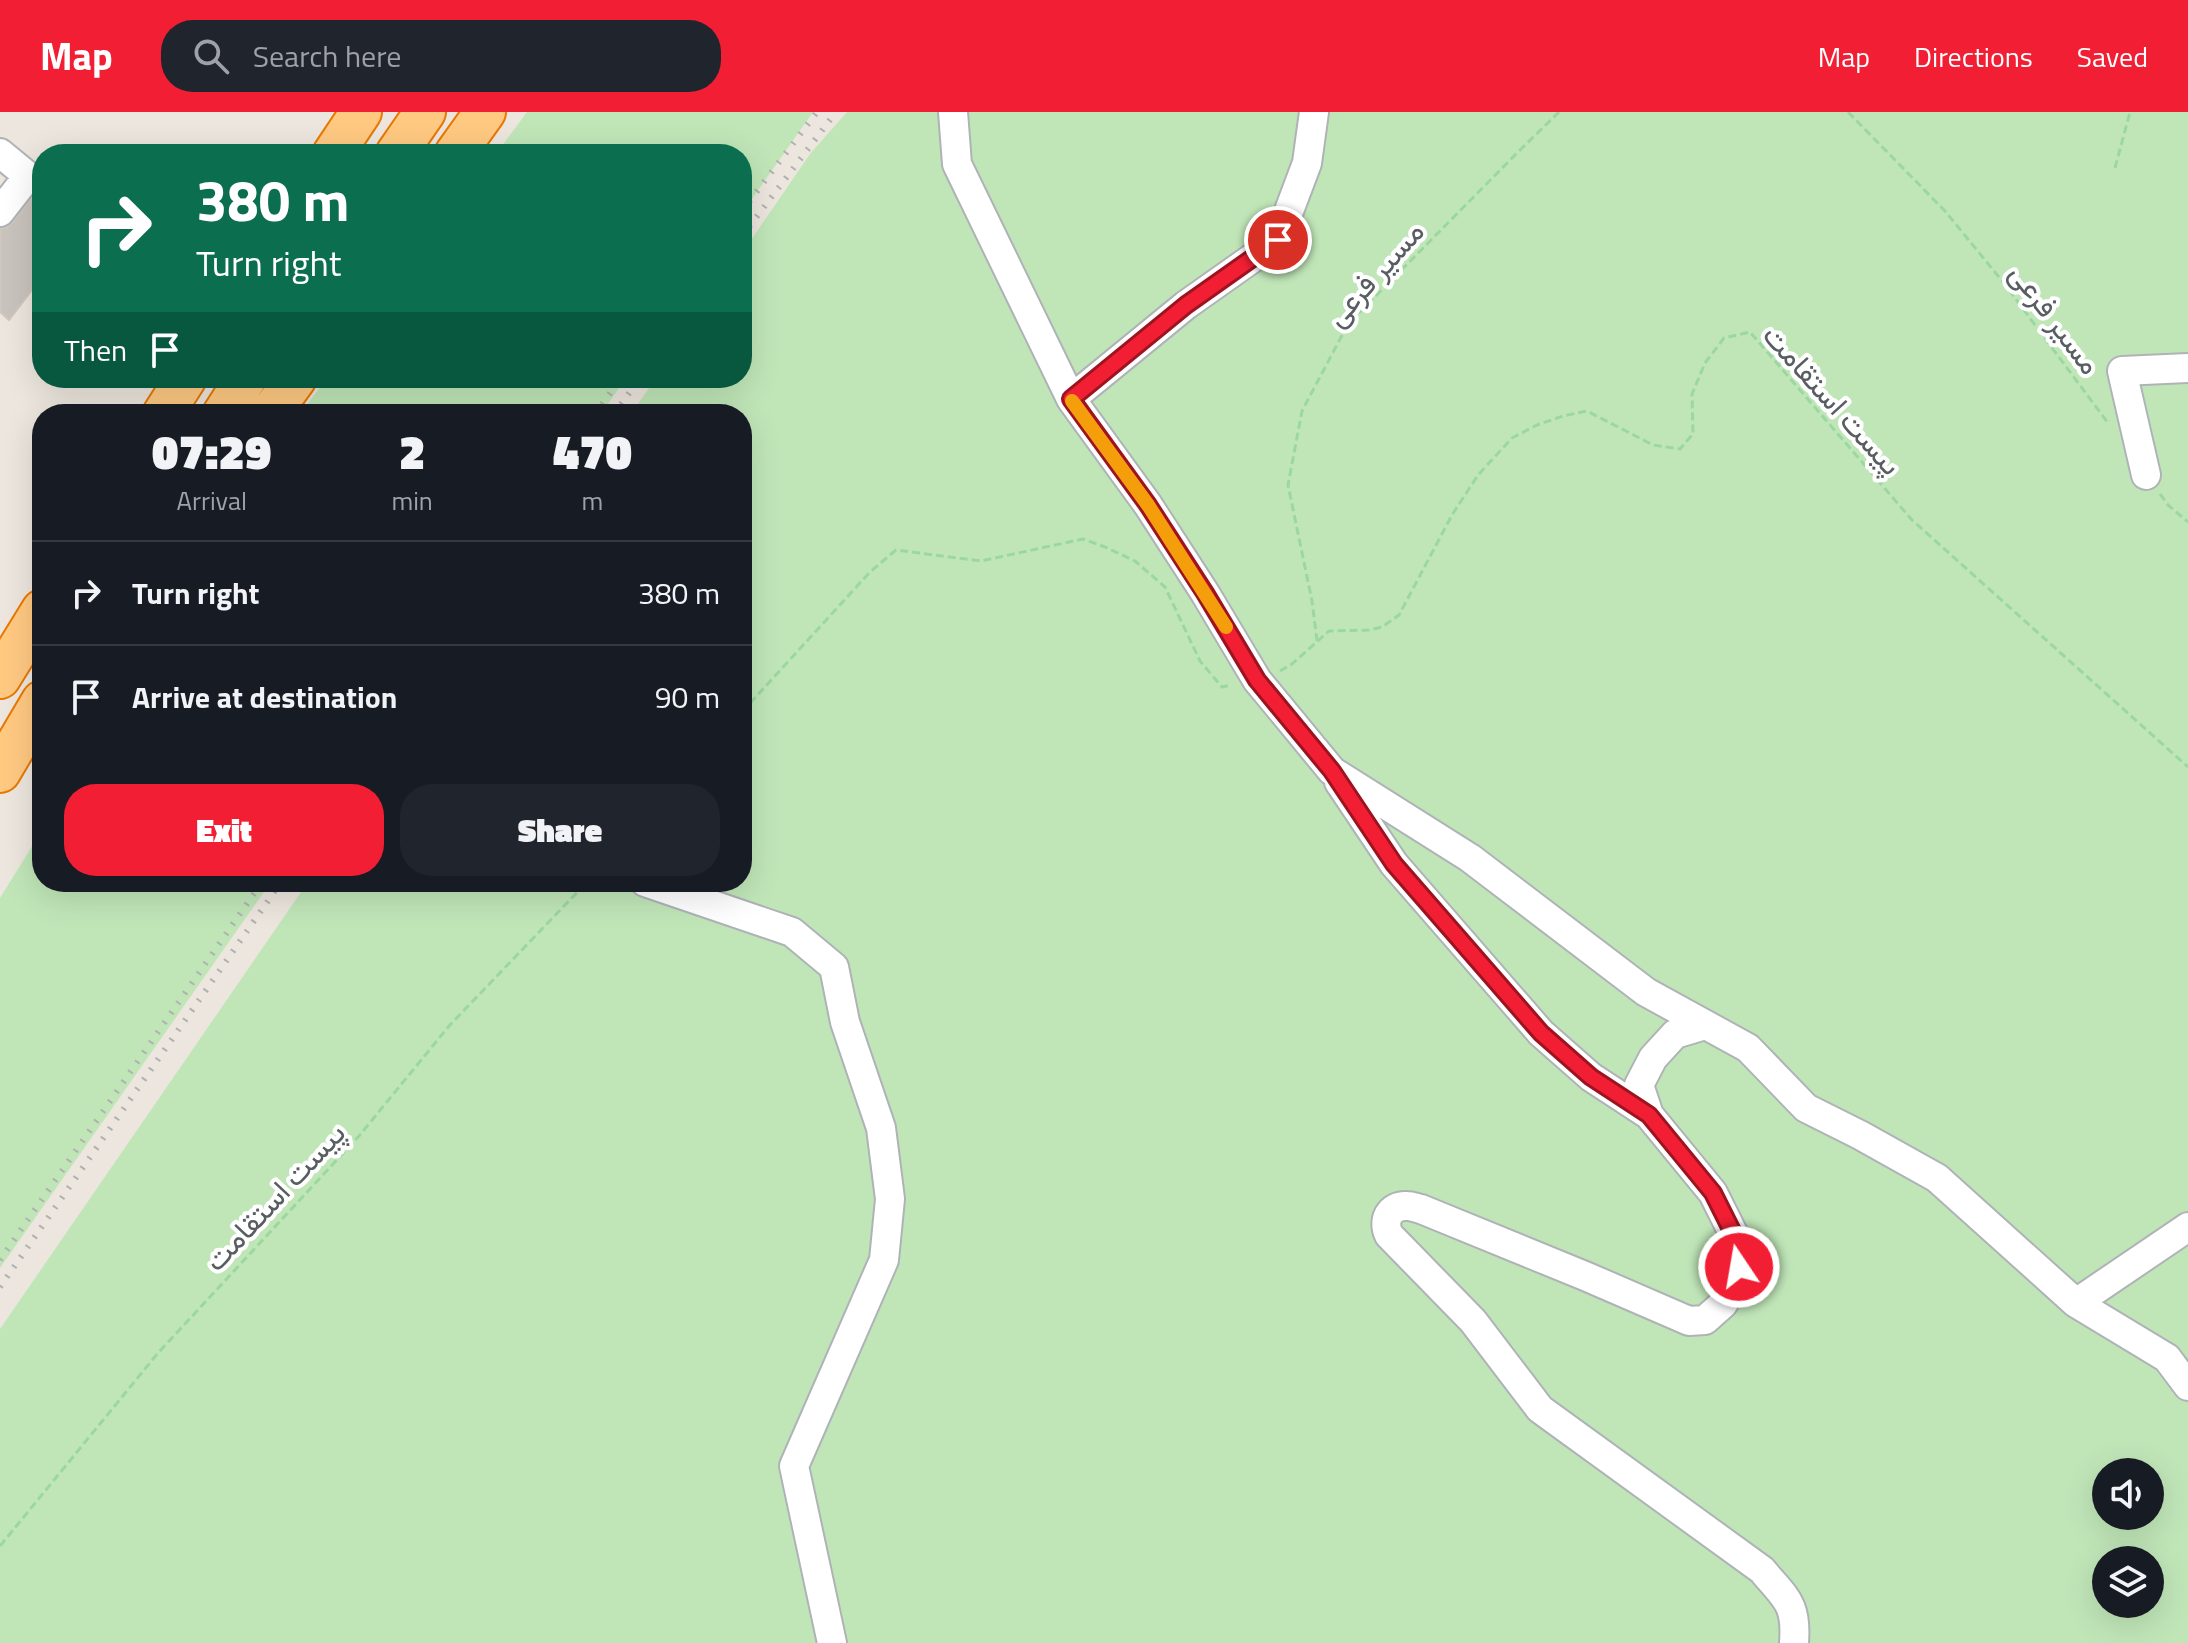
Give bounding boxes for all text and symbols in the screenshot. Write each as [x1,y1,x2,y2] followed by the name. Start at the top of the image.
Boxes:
[161,20,721,92] search box
[40,27,113,85] text: Map
[253,33,402,79] text: Search here
[189,34,233,78] icon: search
[1818,35,1870,78] text: Map
[1914,35,2033,78] text: Directions
[2077,35,2148,78] text: Saved
[196,158,349,243] text: 380 m
[64,176,168,280] icon: right
[1244,206,1312,274] pin
[1314,210,1435,337] street label: مسیر فرعی
[1256,218,1300,262] icon: arrive
[196,235,341,290] text: Turn right
[1998,253,2113,384] street label: مسیر فرعی
[1752,313,1913,485] street label: پیست استقامت
[64,327,127,373] text: Then
[143,328,187,372] icon: arrive
[152,415,271,488] text: 07:29
[399,415,425,488] text: 2
[553,415,632,488] text: 470
[176,481,247,520] text: Arrival
[391,481,433,520] text: min
[582,481,603,520] text: m
[132,570,260,616] text: Turn right
[638,570,720,616] text: 380 m
[64,571,108,615] icon: right
[132,674,397,720] text: Arrive at destination
[655,674,720,720] text: 90 m
[64,675,108,719] icon: arrive
[64,784,384,876] button: Exit
[400,784,720,876] button: Share
[193,1111,356,1281] street label: پیست استقامت
[1697,1225,1781,1309] position arrow
[2092,1458,2164,1618] map controls
[2092,1458,2164,1530] button: sound
[2092,1546,2164,1618] button: layers

